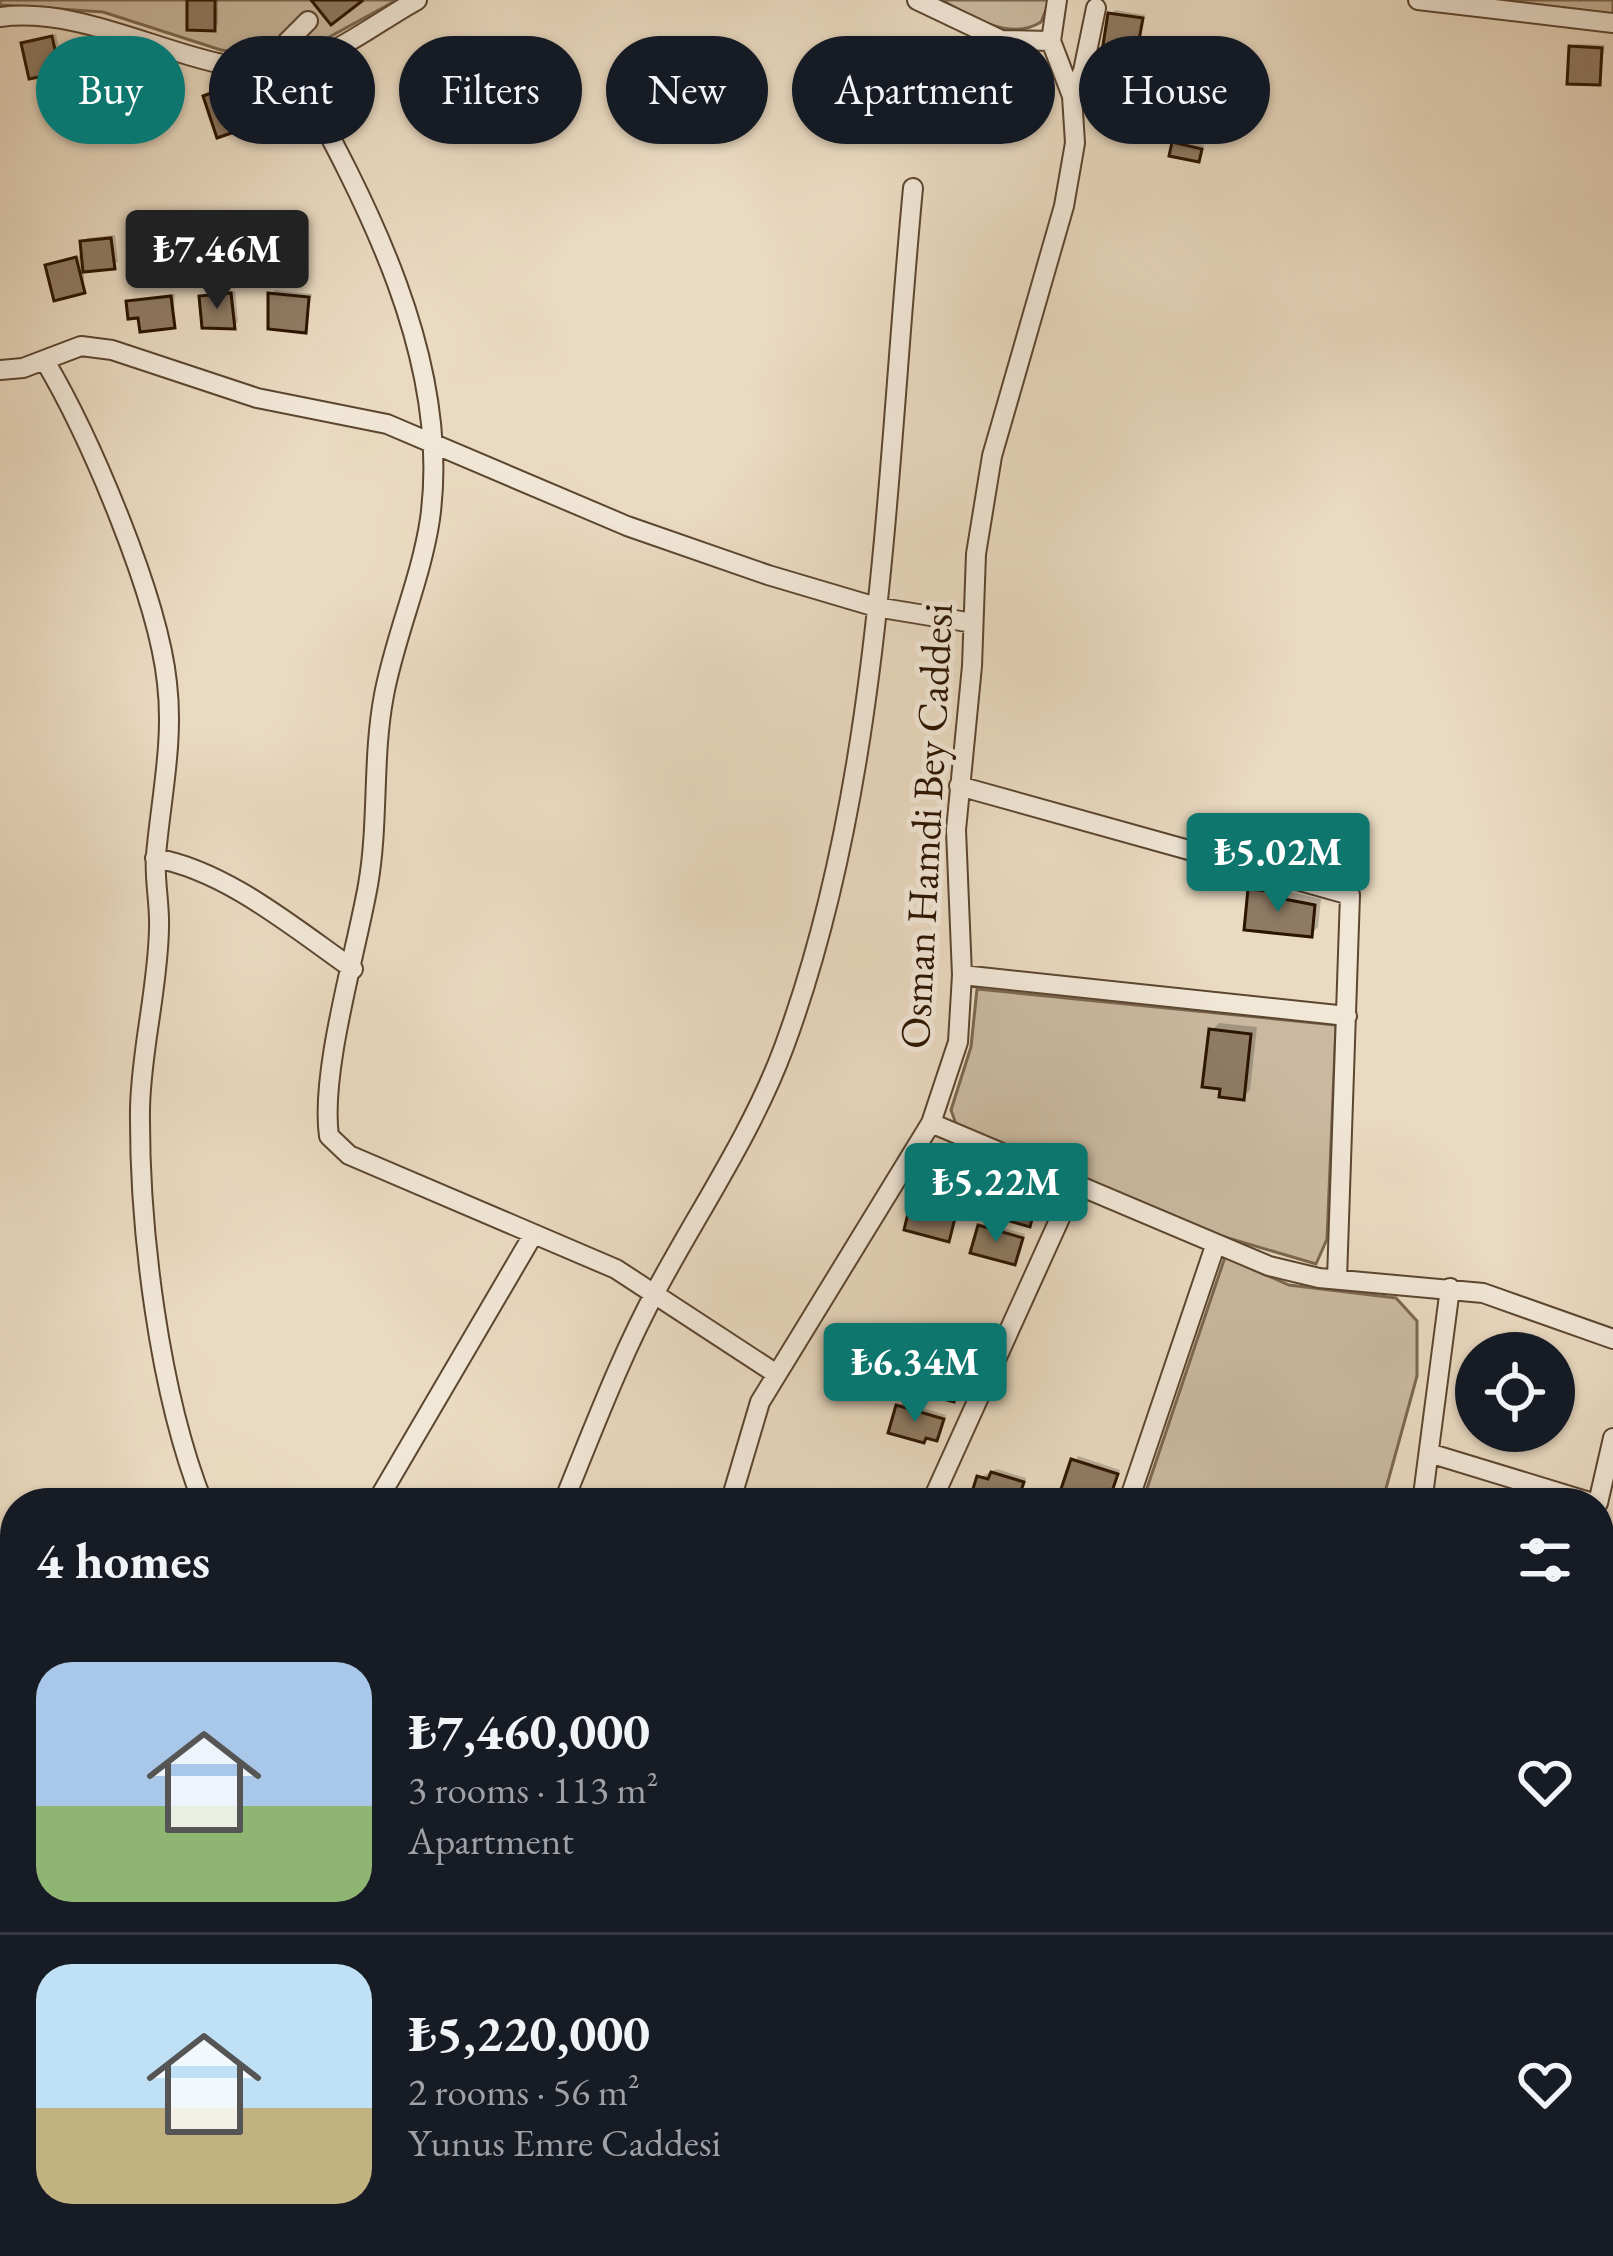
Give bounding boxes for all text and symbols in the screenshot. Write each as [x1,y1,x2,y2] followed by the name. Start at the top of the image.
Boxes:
[36,36,185,144] chip: Buy
[209,36,375,144] chip: Rent
[399,36,582,144] chip: Filters
[606,36,768,144] chip: New
[792,36,1055,144] chip: Apartment
[1079,36,1270,144] chip: House
[119,210,315,312] pin: ₺7.46M
[153,223,281,274] text: ₺7.46M
[887,602,965,1050] street label: Osman Hamdi Bey Caddesi
[1180,813,1376,915] pin: ₺5.02M
[1214,826,1342,877] text: ₺5.02M
[898,1143,1094,1245] pin: ₺5.22M
[932,1156,1060,1207] text: ₺5.22M
[817,1323,1013,1425] pin: ₺6.34M
[1455,1332,1575,1452] map controls
[1455,1332,1575,1452] button: locate
[851,1336,979,1387] text: ₺6.34M
[36,1527,210,1593] text: 4 homes
[1512,1527,1578,1593] icon: filters
[408,1698,650,1764] text: ₺7,460,000
[132,1710,276,1854] icon: home
[1512,1749,1578,1815] icon: heart
[408,1764,659,1815] text: 3 rooms · 113 m²
[408,1815,574,1866] text: Apartment
[408,2000,650,2066] text: ₺5,220,000
[132,2012,276,2156] icon: home
[1512,2051,1578,2117] icon: heart
[408,2066,640,2117] text: 2 rooms · 56 m²
[408,2117,721,2168] text: Yunus Emre Caddesi

